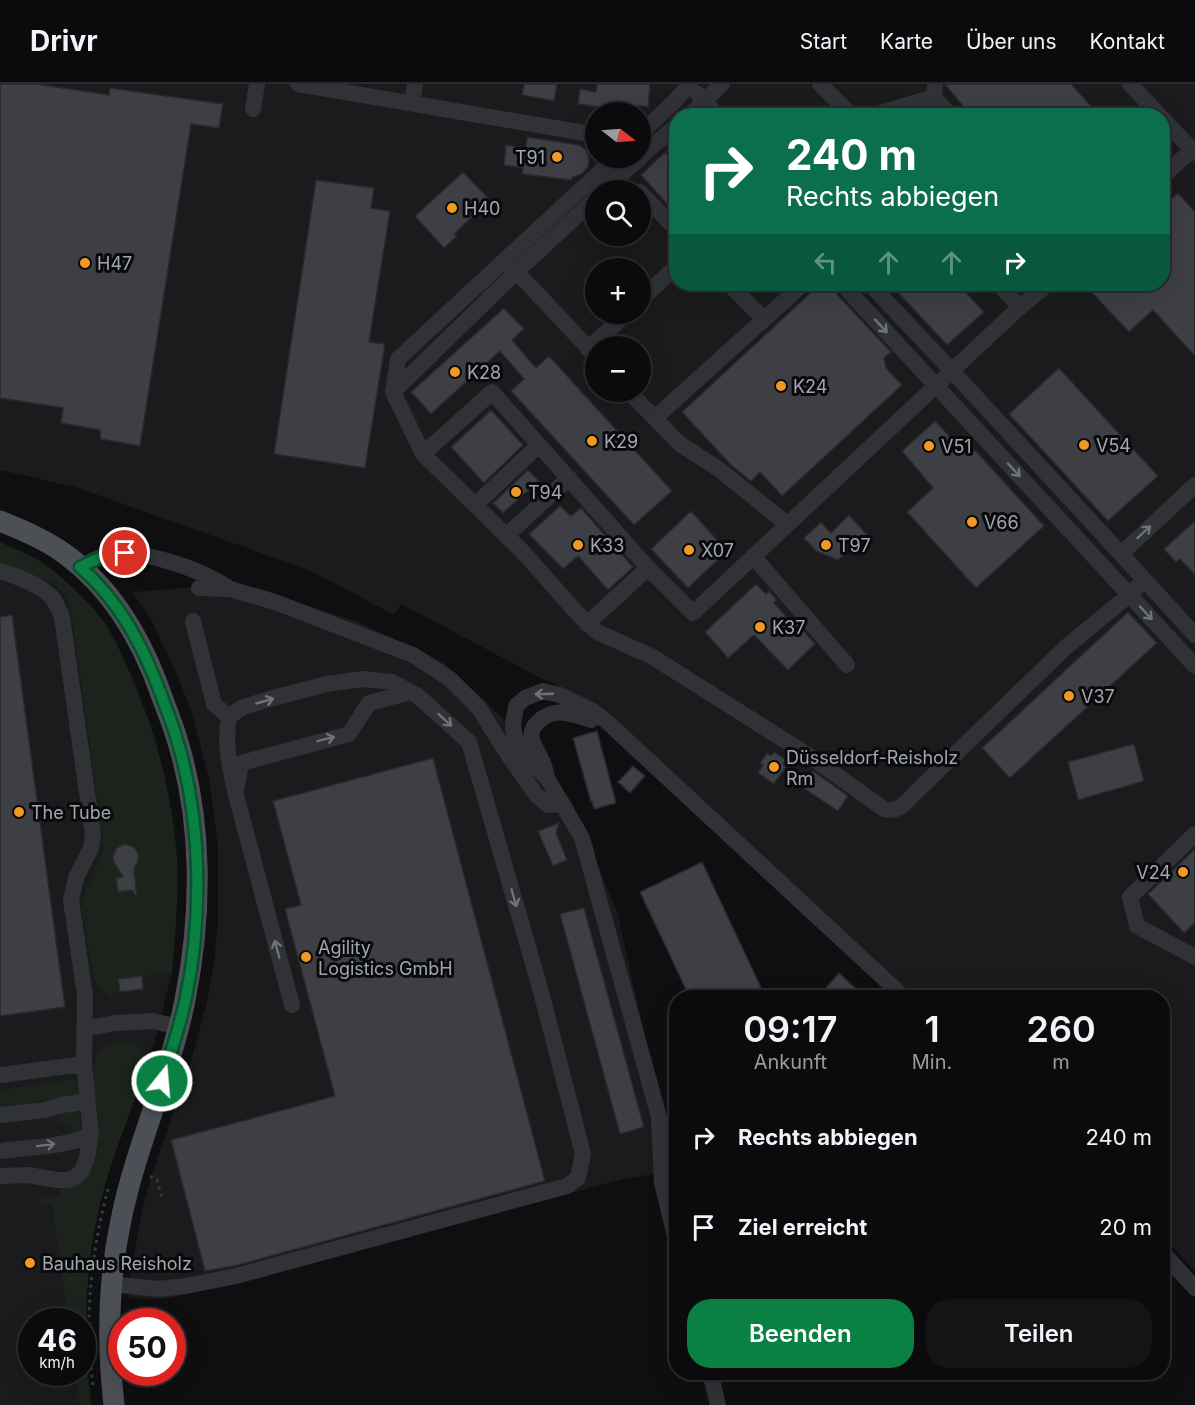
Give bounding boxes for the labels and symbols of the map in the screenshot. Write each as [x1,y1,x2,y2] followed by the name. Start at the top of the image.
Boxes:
[585,102,651,168] north arrow
[515,147,545,168] place label: T91
[550,150,564,164] marker: T91
[464,198,500,219] place label: H40
[445,201,459,215] marker: H40
[97,253,132,274] place label: H47
[78,256,92,270] marker: H47
[874,319,888,334] one-way arrow
[467,362,501,383] place label: K28
[448,365,462,379] marker: K28
[793,376,827,397] place label: K24
[774,379,788,393] marker: K24
[604,431,638,452] place label: K29
[585,434,599,448] marker: K29
[1096,435,1131,456] place label: V54
[941,436,972,457] place label: V51
[1077,438,1091,452] marker: V54
[922,439,936,453] marker: V51
[1006,462,1021,477] one-way arrow
[528,482,562,503] place label: T94
[509,485,523,499] marker: T94
[984,512,1019,533] place label: V66
[965,515,979,529] marker: V66
[1137,525,1152,539] one-way arrow
[99,527,150,578] pin
[590,535,624,556] place label: K33
[838,535,871,556] place label: T97
[571,538,585,552] marker: K33
[819,538,833,552] marker: T97
[701,540,734,561] place label: X07
[682,543,696,557] marker: X07
[1139,605,1153,620] one-way arrow
[772,617,805,638] place label: K37
[753,620,767,634] marker: K37
[1081,686,1115,707] place label: V37
[534,688,554,699] one-way arrow
[1062,689,1076,703] marker: V37
[256,695,275,706] one-way arrow
[437,713,452,727] one-way arrow
[316,733,335,745] one-way arrow
[786,747,958,789] place label: Düsseldorf-Reisholz Rm
[767,760,781,774] marker: Düsseldorf-Reisholz Rm
[31,802,111,823] place label: The Tube
[12,805,26,819] marker: The Tube
[1136,862,1171,883] place label: V24
[1176,865,1190,879] marker: V24
[509,888,520,907] one-way arrow
[318,937,453,979] place label: Agility Logistics GmbH
[271,940,282,959] one-way arrow
[299,950,313,964] marker: Agility Logistics GmbH
[130,1049,194,1113] position arrow
[36,1139,56,1150] one-way arrow
[42,1253,192,1274] place label: Bauhaus Reisholz
[23,1256,37,1270] marker: Bauhaus Reisholz
[108,1308,186,1386] speed limit sign: 50

